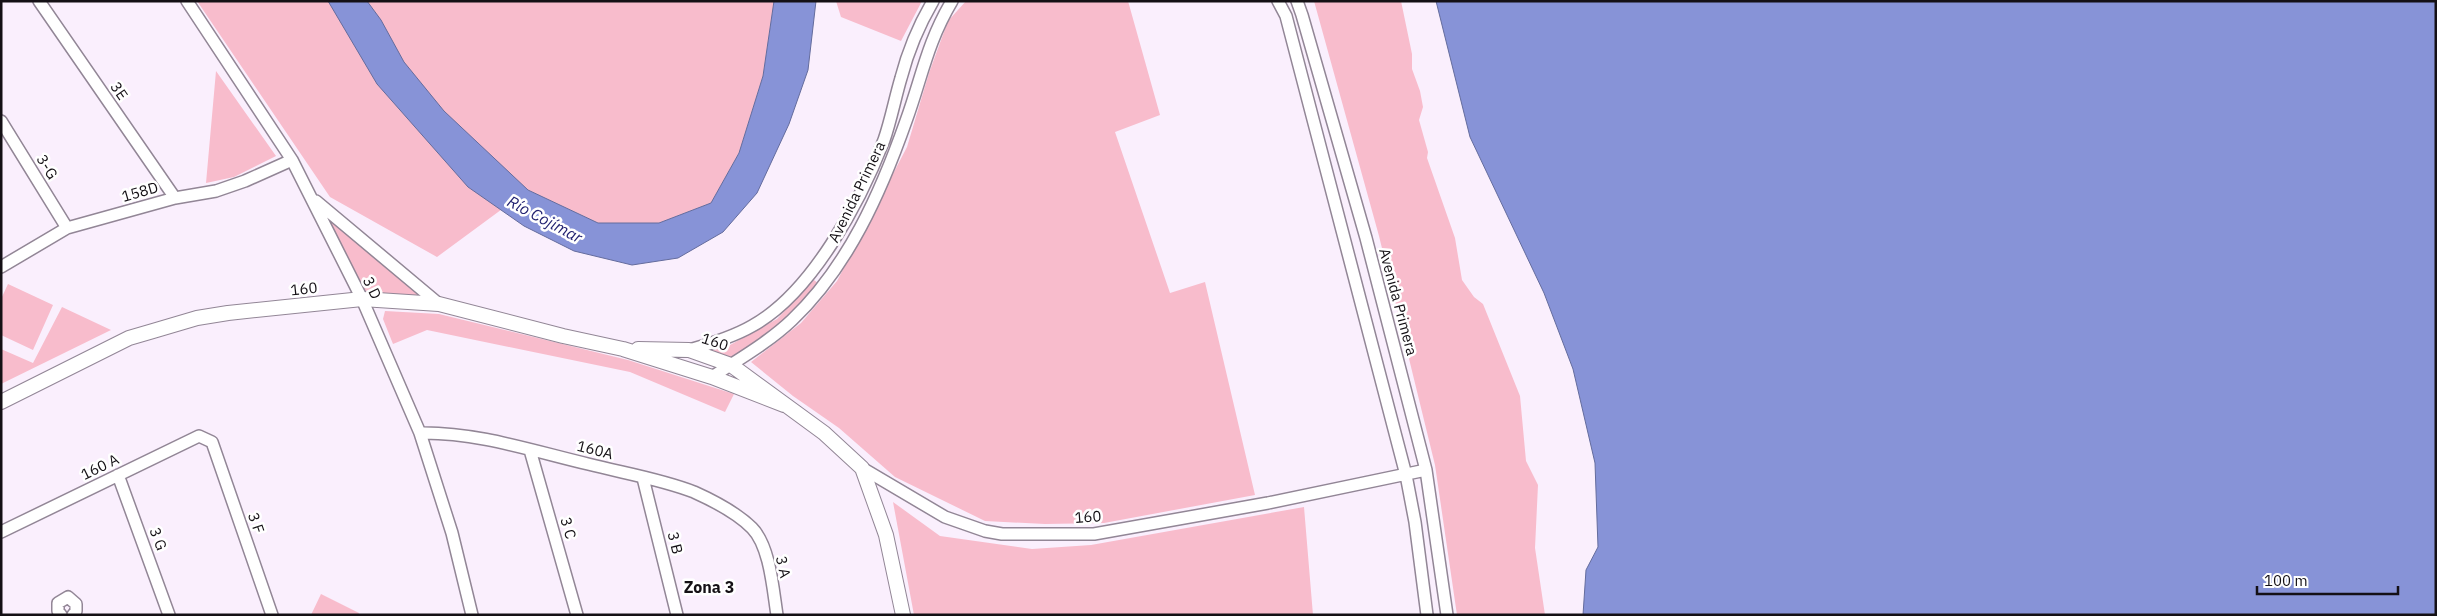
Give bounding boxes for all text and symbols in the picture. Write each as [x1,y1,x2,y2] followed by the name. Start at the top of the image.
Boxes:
[107,78,132,103] street label: 3E
[824,138,889,246] street label: Avenida Primera
[33,151,62,183] street label: 3-G
[119,177,160,206] street label: 158D
[504,191,587,248] water label: Río Cojímar
[1375,246,1422,358] street label: Avenida Primera
[359,273,386,302] street label: 3 D
[290,278,318,299] street label: 160
[699,328,731,355] street label: 160
[575,436,616,463] street label: 160A
[78,449,122,484] street label: 160 A
[1074,506,1102,527] street label: 160
[244,510,269,536] street label: 3 F
[556,515,581,541] street label: 3 C
[145,525,171,553] street label: 3 G
[664,530,687,556] street label: 3 B
[772,554,795,580] street label: 3 A
[2257,564,2398,596] scale bar
[2264,571,2308,590] text: 100 m
[684,577,734,597] district label: Zona 3

